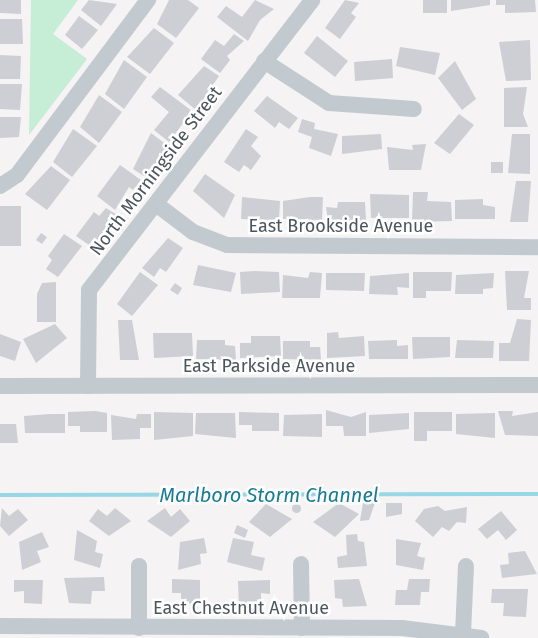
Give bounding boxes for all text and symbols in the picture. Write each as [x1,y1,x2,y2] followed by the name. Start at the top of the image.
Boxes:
[85,82,227,260] street label: North Morningside Street
[249,215,433,237] street label: East Brookside Avenue
[183,355,355,377] street label: East Parkside Avenue
[159,483,379,507] water label: Marlboro Storm Channel
[153,597,329,619] street label: East Chestnut Avenue

